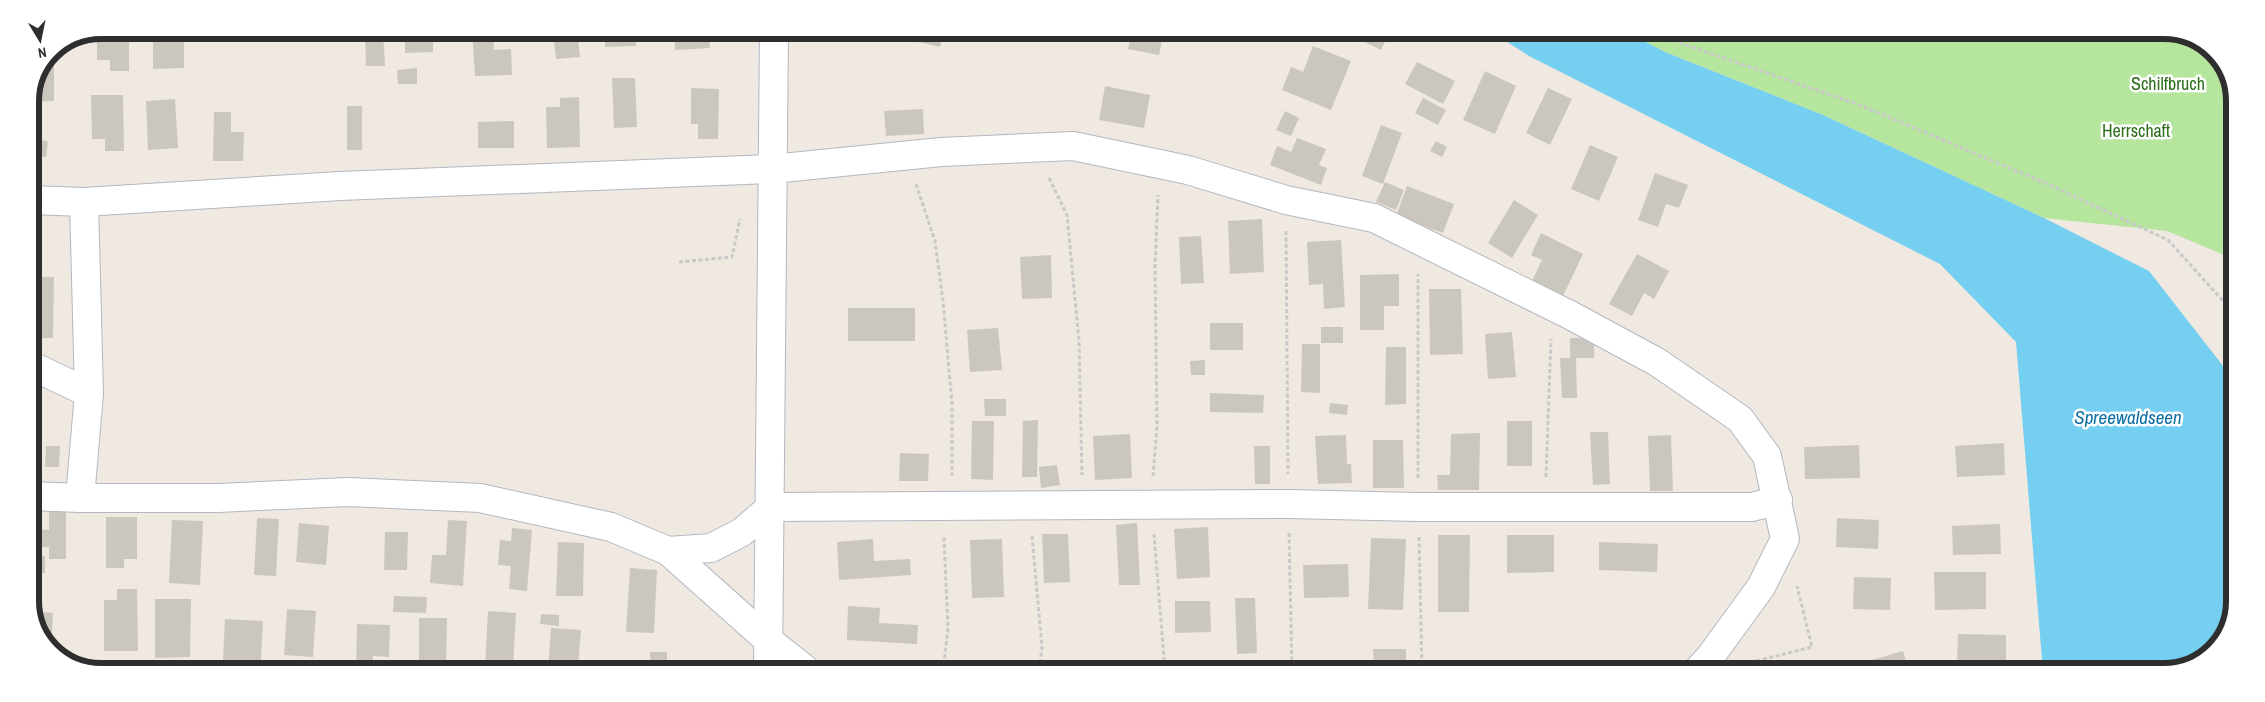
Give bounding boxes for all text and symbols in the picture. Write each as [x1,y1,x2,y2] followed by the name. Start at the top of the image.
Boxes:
[15,15,65,65] north arrow
[37,43,48,62] text: N
[2131,71,2205,96] park label: Schilfbruch
[2102,118,2170,143] park label: Herrschaft
[2074,404,2182,430] water label: Spreewaldseen

